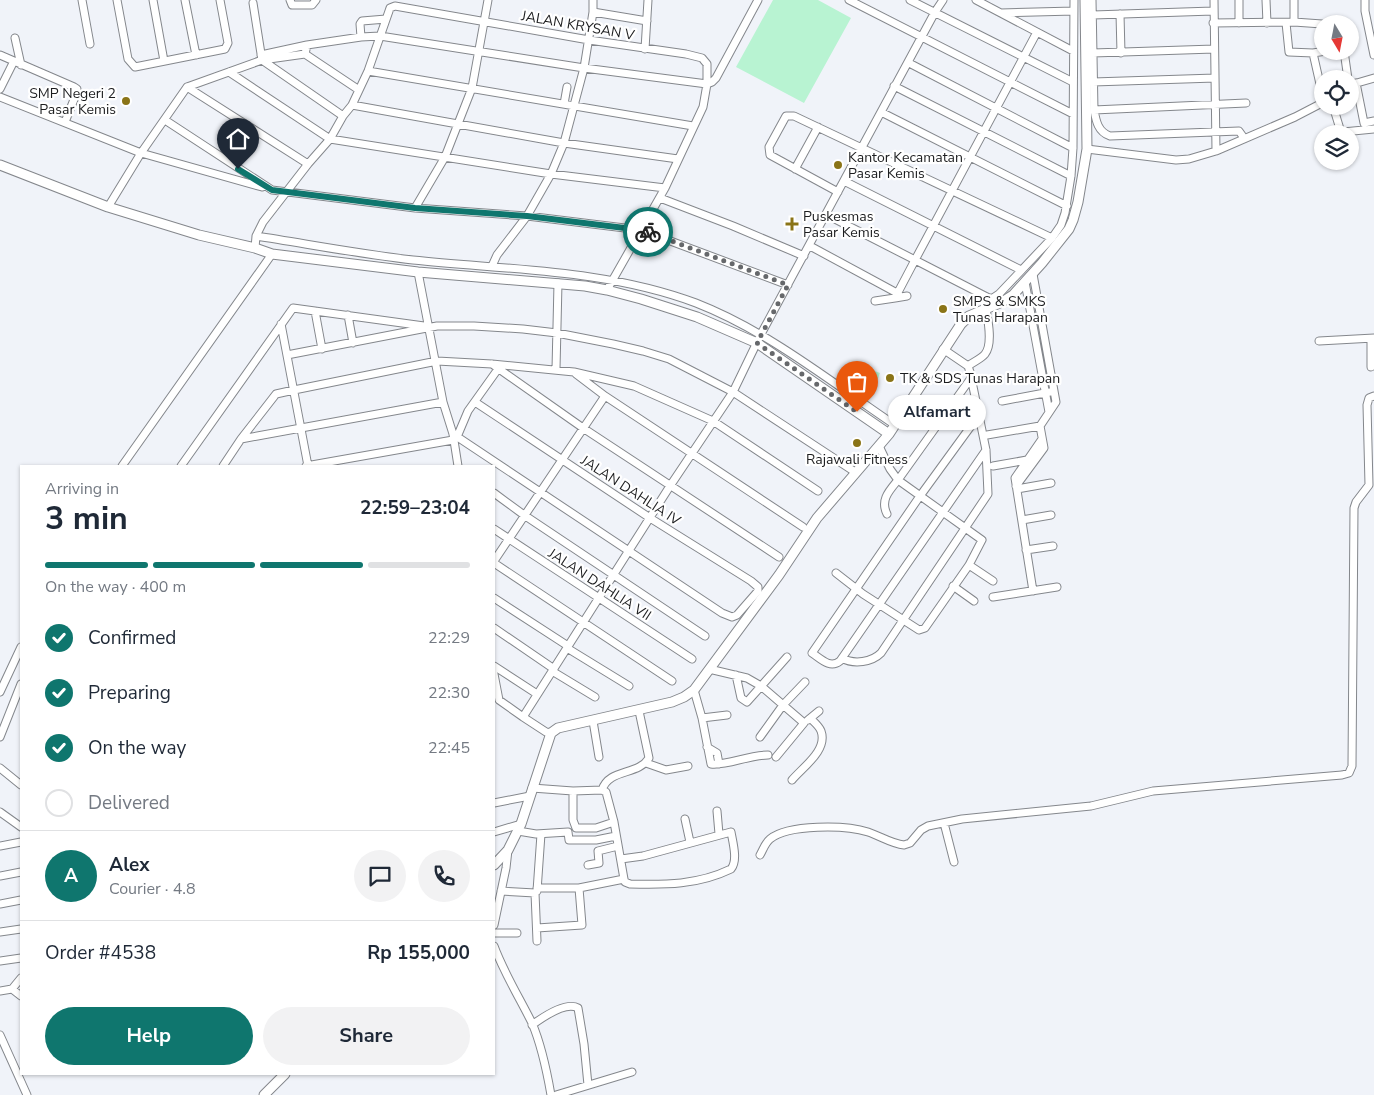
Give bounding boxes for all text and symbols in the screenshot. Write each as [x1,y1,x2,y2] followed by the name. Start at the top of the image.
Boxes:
[519,6,636,45] street label: JALAN KRYSAN V
[1314,15,1359,60] north arrow
[1314,15,1359,170] map controls
[1314,70,1359,115] button: locate
[29,84,116,119] place label: SMP Negeri 2 Pasar Kemis
[120,95,132,107] marker: SMP Negeri 2 Pasar Kemis
[217,118,259,169] pin
[224,125,252,153] icon: home
[1314,125,1359,170] button: layers
[848,148,963,183] place label: Kantor Kecamatan Pasar Kemis
[832,159,844,171] marker: Kantor Kecamatan Pasar Kemis
[623,207,673,257] courier
[803,207,880,242] place label: Puskesmas Pasar Kemis
[785,217,799,231] marker: Puskesmas Pasar Kemis
[634,218,662,246] icon: bike
[953,292,1048,327] place label: SMPS & SMKS Tunas Harapan
[937,303,949,315] marker: SMPS & SMKS Tunas Harapan
[836,361,878,412] pin
[843,368,871,396] icon: bag
[900,369,1060,388] place label: TK & SDS Tunas Harapan
[884,372,896,384] marker: TK & SDS Tunas Harapan
[887,394,984,430] callout: Alfamart
[904,401,971,423] text: Alfamart
[851,437,863,449] marker: Rajawali Fitness
[576,450,685,530] street label: JALAN DAHLIA IV
[806,450,908,469] place label: Rajawali Fitness
[45,478,119,500] text: Arriving in
[360,495,470,521] text: 22:59–23:04
[45,497,128,540] text: 3 min
[544,543,655,625] street label: JALAN DAHLIA VII
[45,576,186,598] text: On the way · 400 m
[45,624,73,652] icon: check
[88,625,176,651] text: Confirmed
[428,627,470,649] text: 22:29
[45,679,73,707] icon: check
[88,680,171,706] text: Preparing
[428,682,470,704] text: 22:30
[45,734,73,762] icon: check
[88,735,186,761] text: On the way
[428,737,470,759] text: 22:45
[88,790,170,816] text: Delivered
[354,850,406,902] button: chat
[418,850,470,902] button: phone
[109,852,150,878] text: Alex
[64,863,78,889] text: A
[109,878,195,900] text: Courier · 4.8
[45,940,156,966] text: Order #4538
[367,940,470,966] text: Rp 155,000
[45,1007,253,1065] button: Help
[263,1007,470,1065] button: Share

